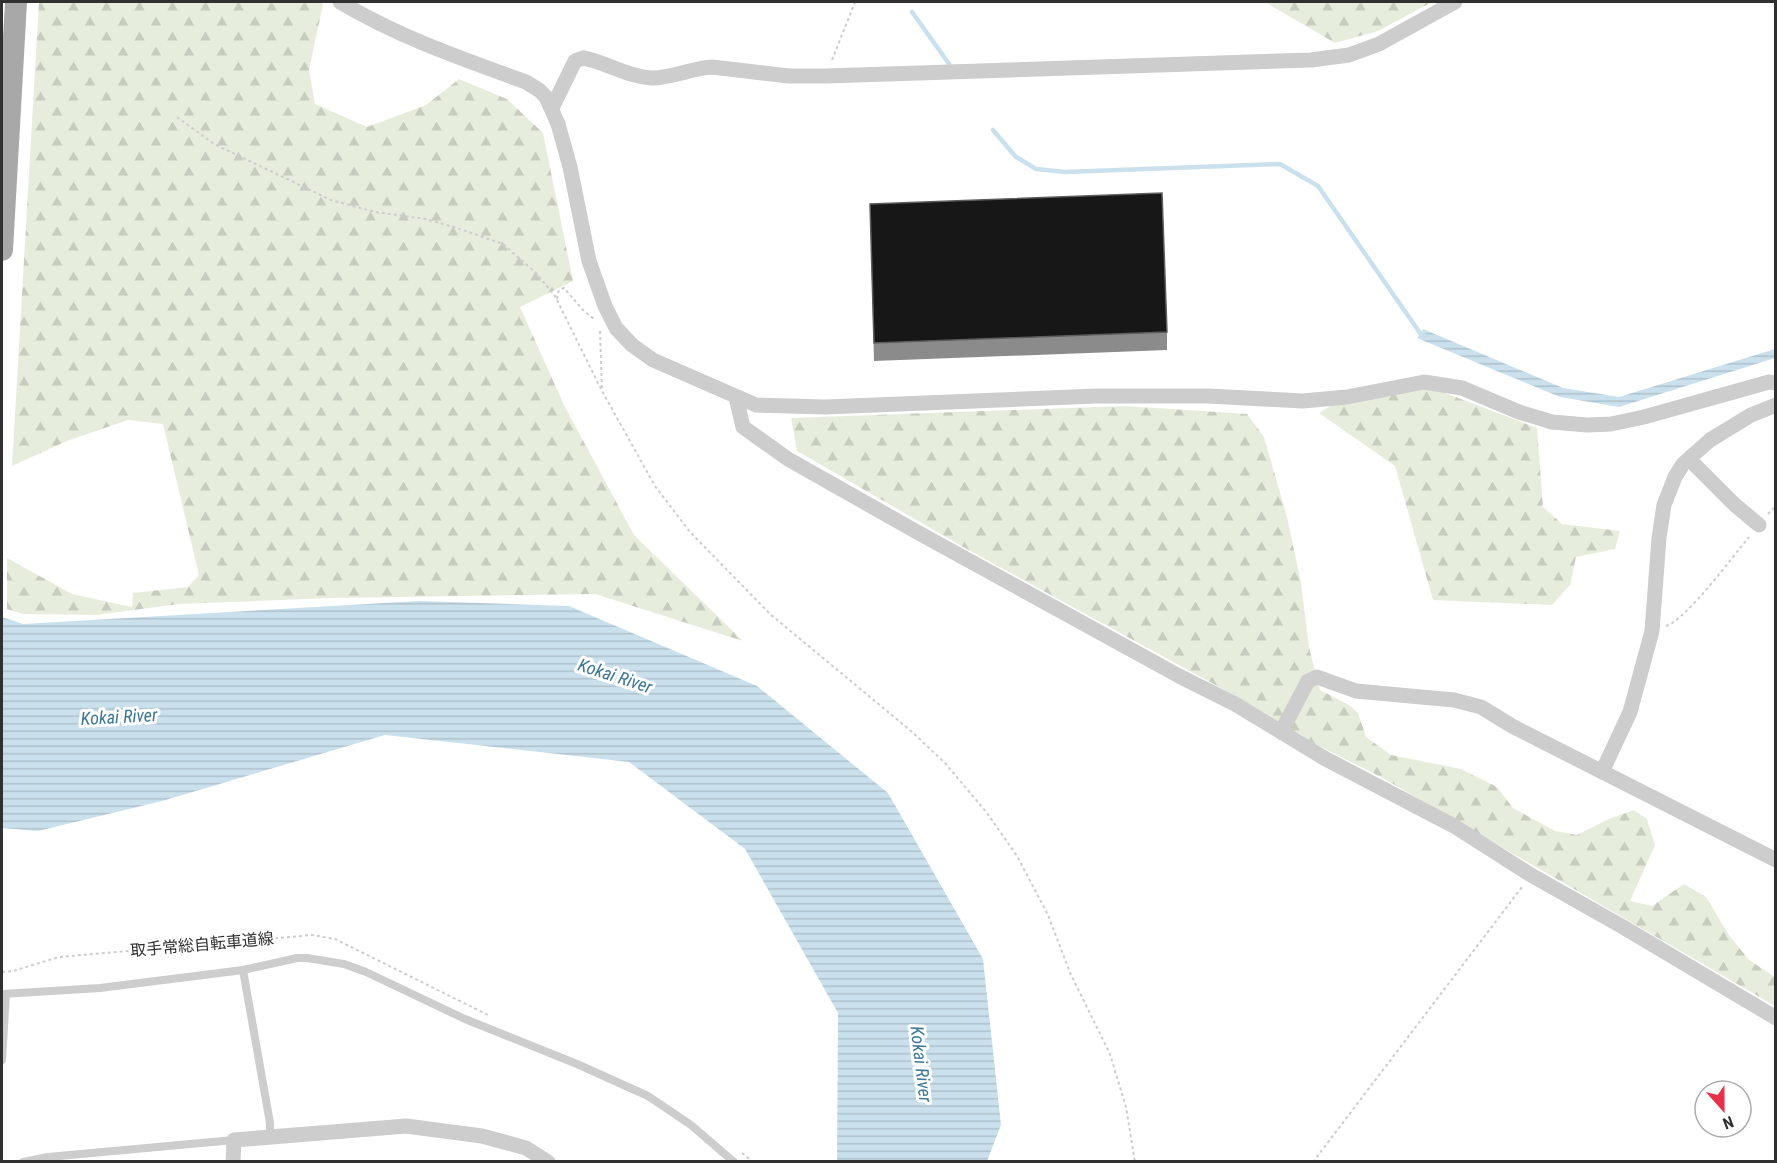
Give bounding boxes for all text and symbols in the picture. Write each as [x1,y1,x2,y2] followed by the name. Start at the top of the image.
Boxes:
[576,654,655,698] water label: Kokai River
[80,704,158,729] water label: Kokai River
[129,929,275,960] street label: 取手常総自転車道線
[906,1025,937,1104] water label: Kokai River
[1693,1079,1753,1139] north arrow
[1720,1112,1736,1133] text: N

